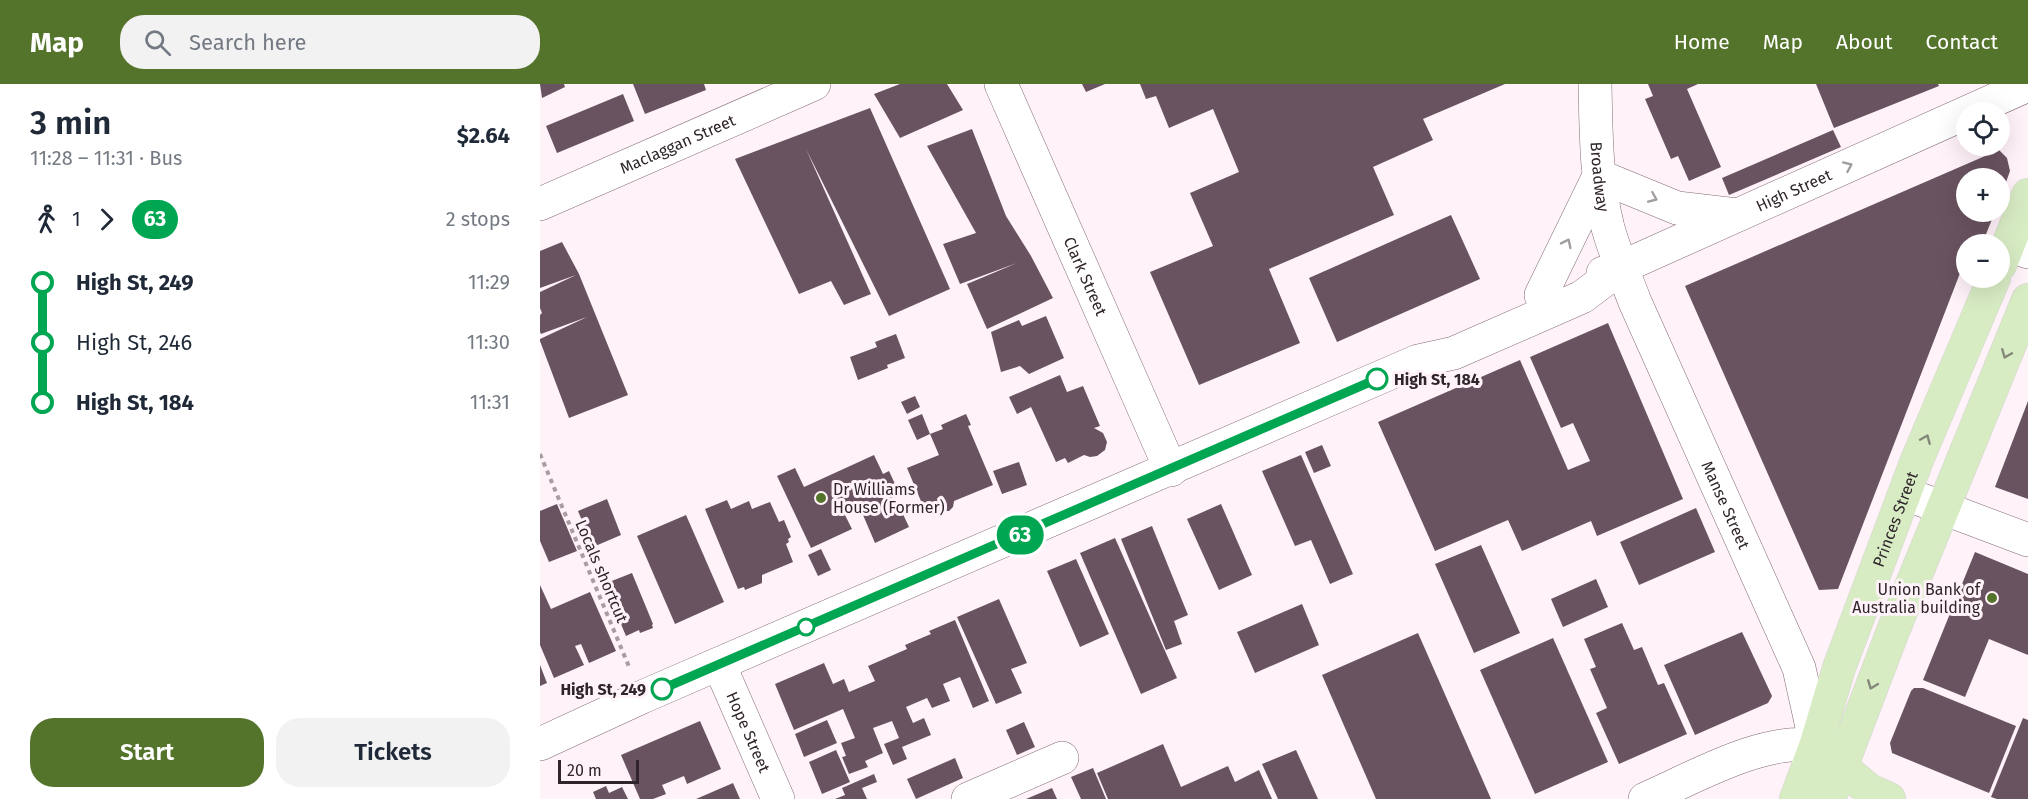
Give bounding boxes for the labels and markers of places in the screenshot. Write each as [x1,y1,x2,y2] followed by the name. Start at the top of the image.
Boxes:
[1366,368,1388,390] marker: High St, 184
[1394,370,1480,389] place label: High St, 184
[833,480,945,517] place label: Dr Williams House (Former)
[814,491,828,505] marker: Dr Williams House (Former)
[1852,580,1982,617] place label: Union Bank of Australia building
[1985,591,1999,605] marker: Union Bank of Australia building
[797,618,815,636] unlabelled marker
[651,678,673,700] marker: High St, 249
[560,680,646,699] place label: High St, 249

